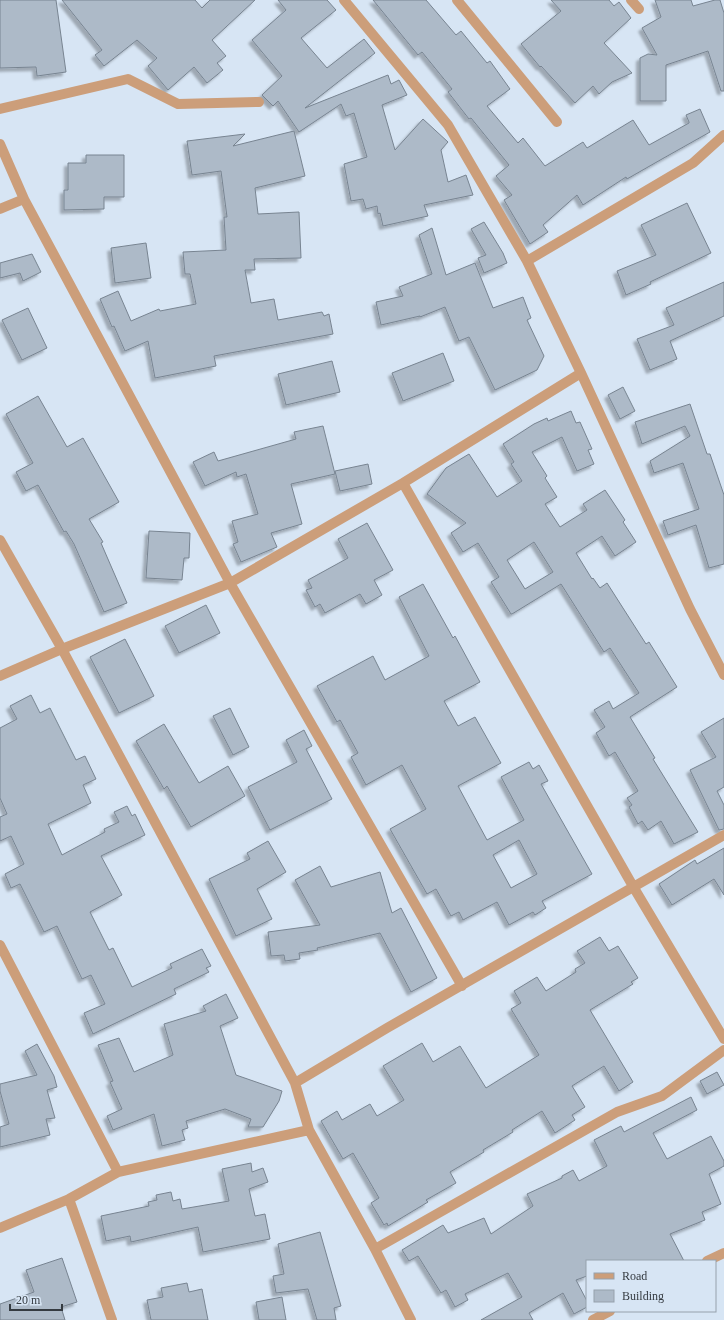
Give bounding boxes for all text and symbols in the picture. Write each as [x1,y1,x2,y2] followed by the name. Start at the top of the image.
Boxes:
[586,1260,716,1312] legend
[622,1269,647,1283] text: Road
[10,1286,62,1312] scale bar
[622,1289,664,1303] text: Building
[16,1293,41,1307] text: 20 m

